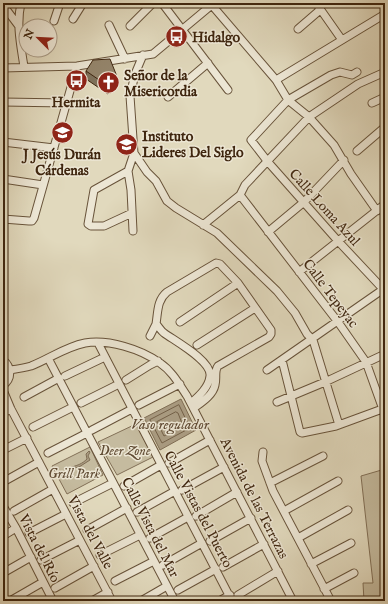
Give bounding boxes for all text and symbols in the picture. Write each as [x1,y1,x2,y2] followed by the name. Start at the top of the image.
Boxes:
[18,18,58,58] north arrow
[163,24,189,50] bus stop icon: Hidalgo
[21,27,38,42] text: N
[192,29,241,47] place label: Hidalgo
[63,67,89,93] bus stop icon: Hermita
[124,67,198,101] place label: Señor de la Misericordia
[95,70,121,96] church icon: Señor de la Misericordia
[52,94,101,112] place label: Hermita
[49,119,75,145] school or university icon: J Jesús Durán Cárdenas
[142,128,244,162] place label: Instituto Lideres Del Siglo
[114,131,140,157] school or university icon: Instituto Lideres Del Siglo
[21,146,101,180] place label: J Jesús Durán Cárdenas
[285,165,364,250] street label: Calle Loma Azul
[299,256,362,332] street label: Calle Tepeyac
[131,415,210,435] water label: Vaso regulador
[215,434,292,562] street label: Avenida de las Terrazas
[99,442,151,461] park label: Deer Zone
[160,448,237,571] street label: Calle Vistas del Puerto
[48,465,100,483] park label: Grill Park
[117,474,183,581] street label: Calle Vista del Mar
[63,492,117,573] street label: Vista del Valle
[14,510,64,586] street label: Vista del Río

